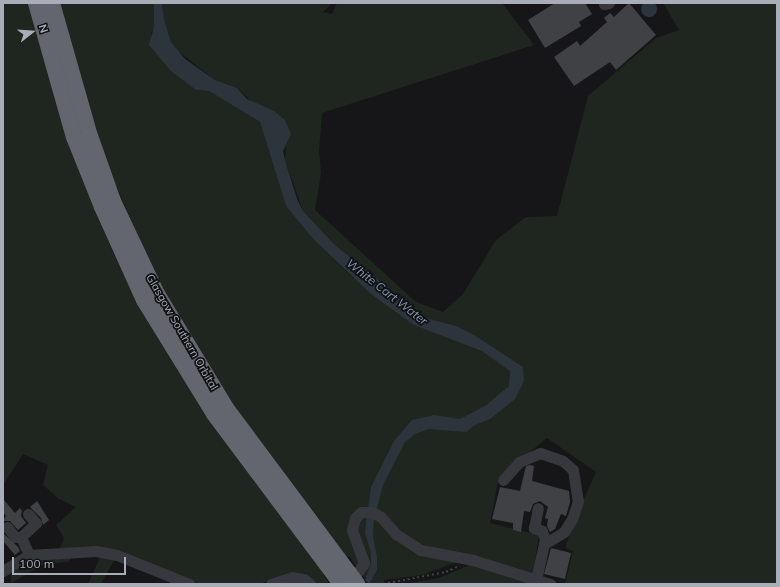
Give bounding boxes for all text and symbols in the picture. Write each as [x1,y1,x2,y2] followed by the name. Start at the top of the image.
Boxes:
[12,12,52,52] north arrow
[36,22,51,35] text: N
[344,256,430,328] water label: White Cart Water
[143,272,221,392] street label: Glasgow Southern Orbital
[14,549,128,575] scale bar
[19,556,54,571] text: 100 m

